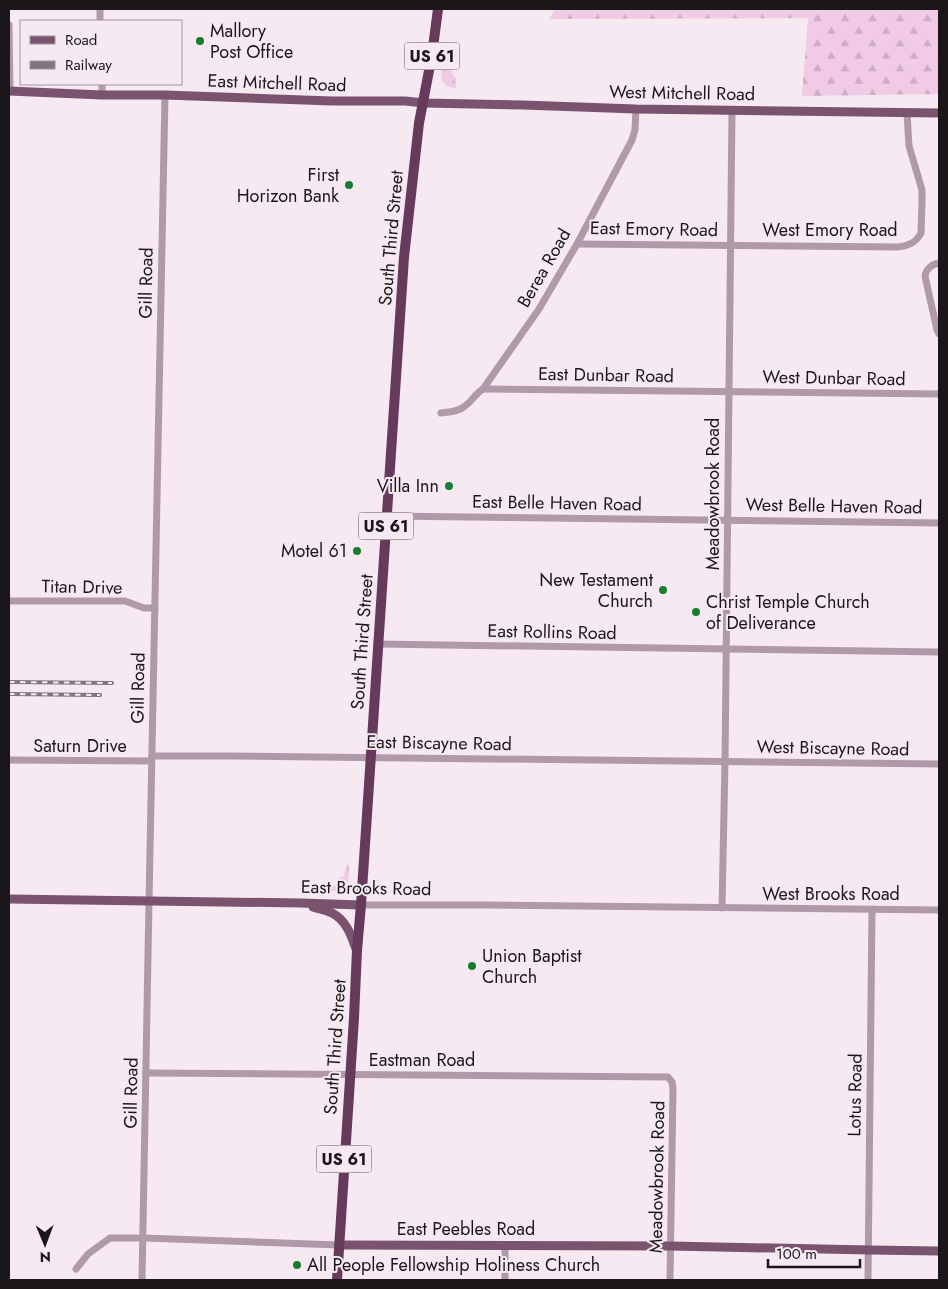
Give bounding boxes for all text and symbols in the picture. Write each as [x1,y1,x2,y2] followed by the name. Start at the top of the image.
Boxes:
[210,18,293,65] place label: Mallory Post Office
[20,20,182,85] legend
[65,29,97,51] text: Road
[194,35,206,47] marker: Mallory Post Office
[404,42,460,70] road number: US 61
[65,54,112,76] text: Railway
[207,68,347,98] street label: East Mitchell Road
[609,79,755,107] street label: West Mitchell Road
[237,162,340,209] place label: First Horizon Bank
[372,169,410,307] street label: South Third Street
[343,179,355,191] marker: First Horizon Bank
[590,215,718,243] street label: East Emory Road
[762,217,898,243] street label: West Emory Road
[511,224,577,312] street label: Berea Road
[132,247,160,319] street label: Gill Road
[538,361,674,389] street label: East Dunbar Road
[762,364,906,392] street label: West Dunbar Road
[700,418,726,570] street label: Meadowbrook Road
[377,473,439,499] place label: Villa Inn
[443,480,455,492] marker: Villa Inn
[472,489,642,517] street label: East Belle Haven Road
[745,491,923,521] street label: West Belle Haven Road
[358,512,414,540] road number: US 61
[281,538,347,564] place label: Motel 61
[351,545,363,557] marker: Motel 61
[539,567,654,614] place label: New Testament Church
[41,573,123,601] street label: Titan Drive
[344,573,380,711] street label: South Third Street
[657,584,669,596] marker: New Testament Church
[706,589,870,636] place label: Christ Temple Church of Deliverance
[690,606,702,618] marker: Christ Temple Church of Deliverance
[487,618,617,646] street label: East Rollins Road
[124,652,152,724] street label: Gill Road
[366,729,512,757] street label: East Biscayne Road
[33,733,127,759] street label: Saturn Drive
[756,734,910,762] street label: West Biscayne Road
[301,874,431,902] street label: East Brooks Road
[762,881,900,907] street label: West Brooks Road
[482,943,582,990] place label: Union Baptist Church
[466,960,478,972] marker: Union Baptist Church
[317,978,353,1116] street label: South Third Street
[369,1047,475,1073] street label: Eastman Road
[841,1053,869,1137] street label: Lotus Road
[117,1057,145,1129] street label: Gill Road
[643,1101,671,1253] street label: Meadowbrook Road
[316,1146,372,1172] road number: US 61
[397,1216,535,1242] street label: East Peebles Road
[20,1219,70,1269] north arrow
[768,1236,860,1268] scale bar
[776,1243,817,1265] text: 100 m
[39,1247,51,1267] text: N
[307,1252,600,1278] place label: All People Fellowship Holiness Church
[291,1259,303,1271] marker: All People Fellowship Holiness Church

